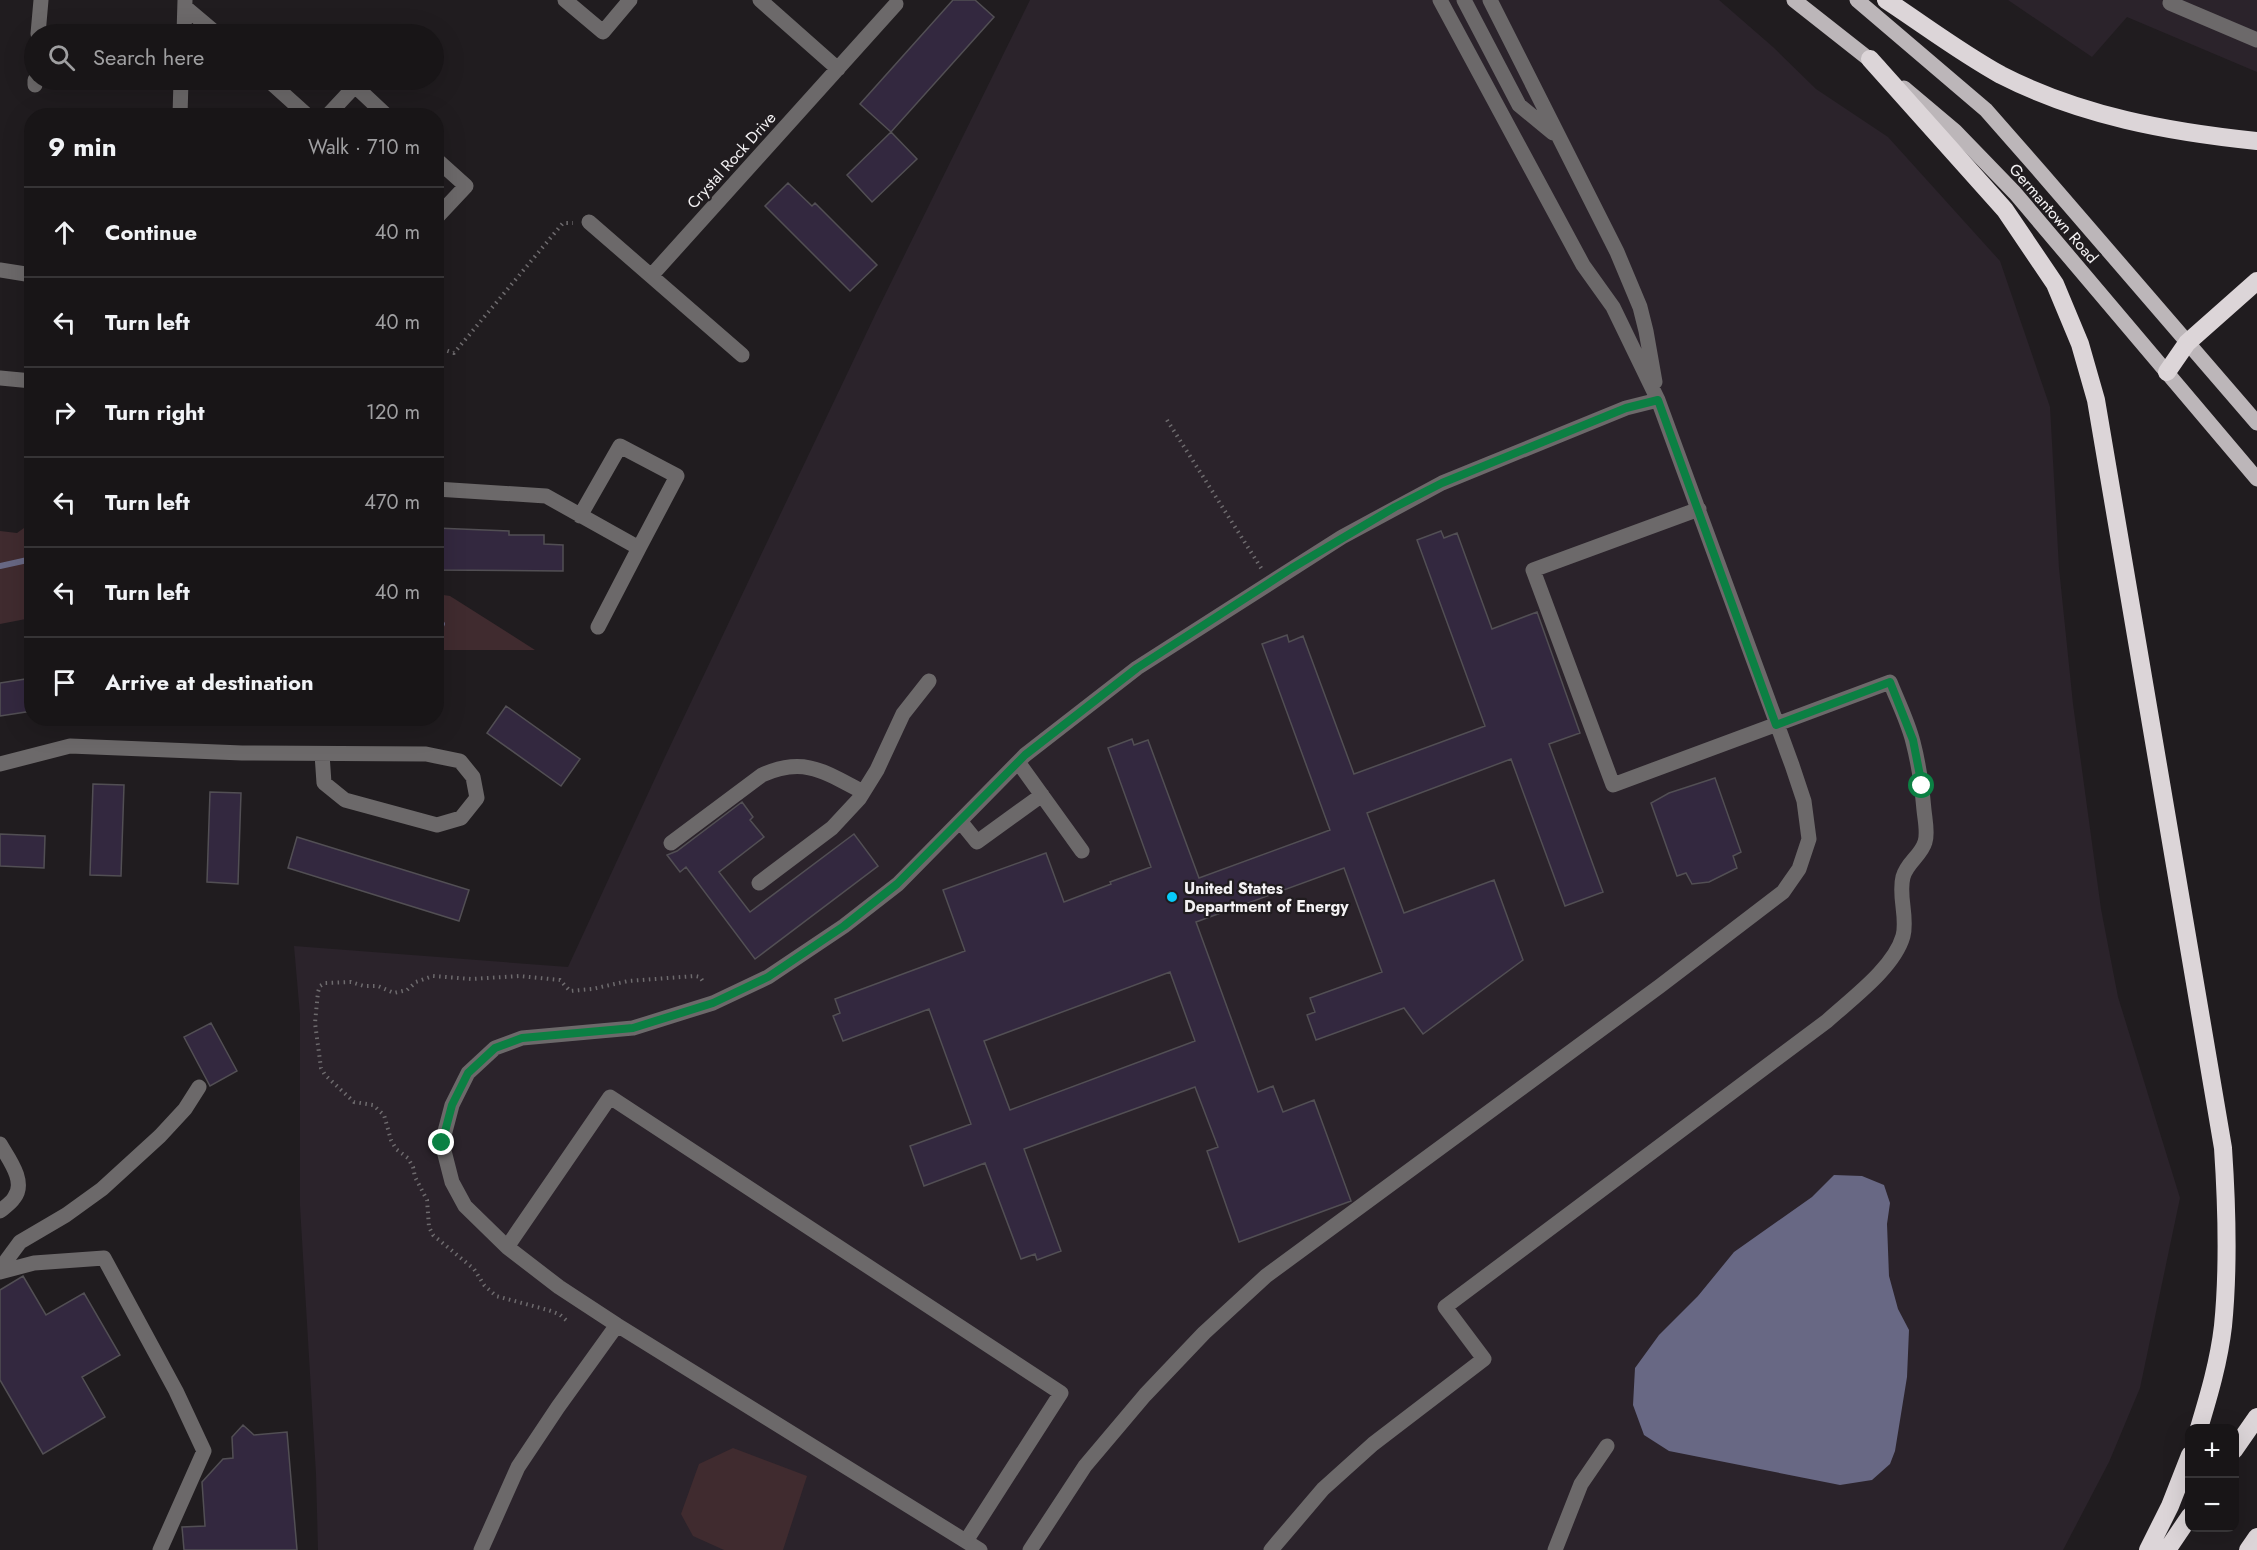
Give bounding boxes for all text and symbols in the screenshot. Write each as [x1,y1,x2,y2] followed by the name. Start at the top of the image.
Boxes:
[24,24,444,90] search box
[45,41,78,74] icon: search
[93,41,204,73] text: Search here
[682,107,781,214] street label: Crystal Rock Drive
[48,128,117,166] text: 9 min
[308,133,420,162] text: Walk · 710 m
[2004,158,2104,268] street label: Germantown Road
[48,216,81,249] icon: ahead
[105,216,197,248] text: Continue
[375,218,420,247] text: 40 m
[48,306,81,339] icon: left
[105,306,190,338] text: Turn left
[375,308,420,337] text: 40 m
[48,396,81,429] icon: right
[105,396,205,428] text: Turn right
[366,398,420,427] text: 120 m
[48,486,81,519] icon: left
[105,486,190,518] text: Turn left
[364,488,420,517] text: 470 m
[48,576,81,609] icon: left
[105,576,190,608] text: Turn left
[375,578,420,607] text: 40 m
[48,666,81,699] icon: arrive
[105,666,314,698] text: Arrive at destination
[1908,772,1934,798] route start
[1184,877,1349,918] place label: United States Department of Energy
[1165,890,1179,904] marker: United States Department of Energy
[428,1129,454,1155] route end
[2185,1424,2239,1532] map controls
[2185,1424,2239,1478] button: +
[2185,1478,2239,1532] button: −

